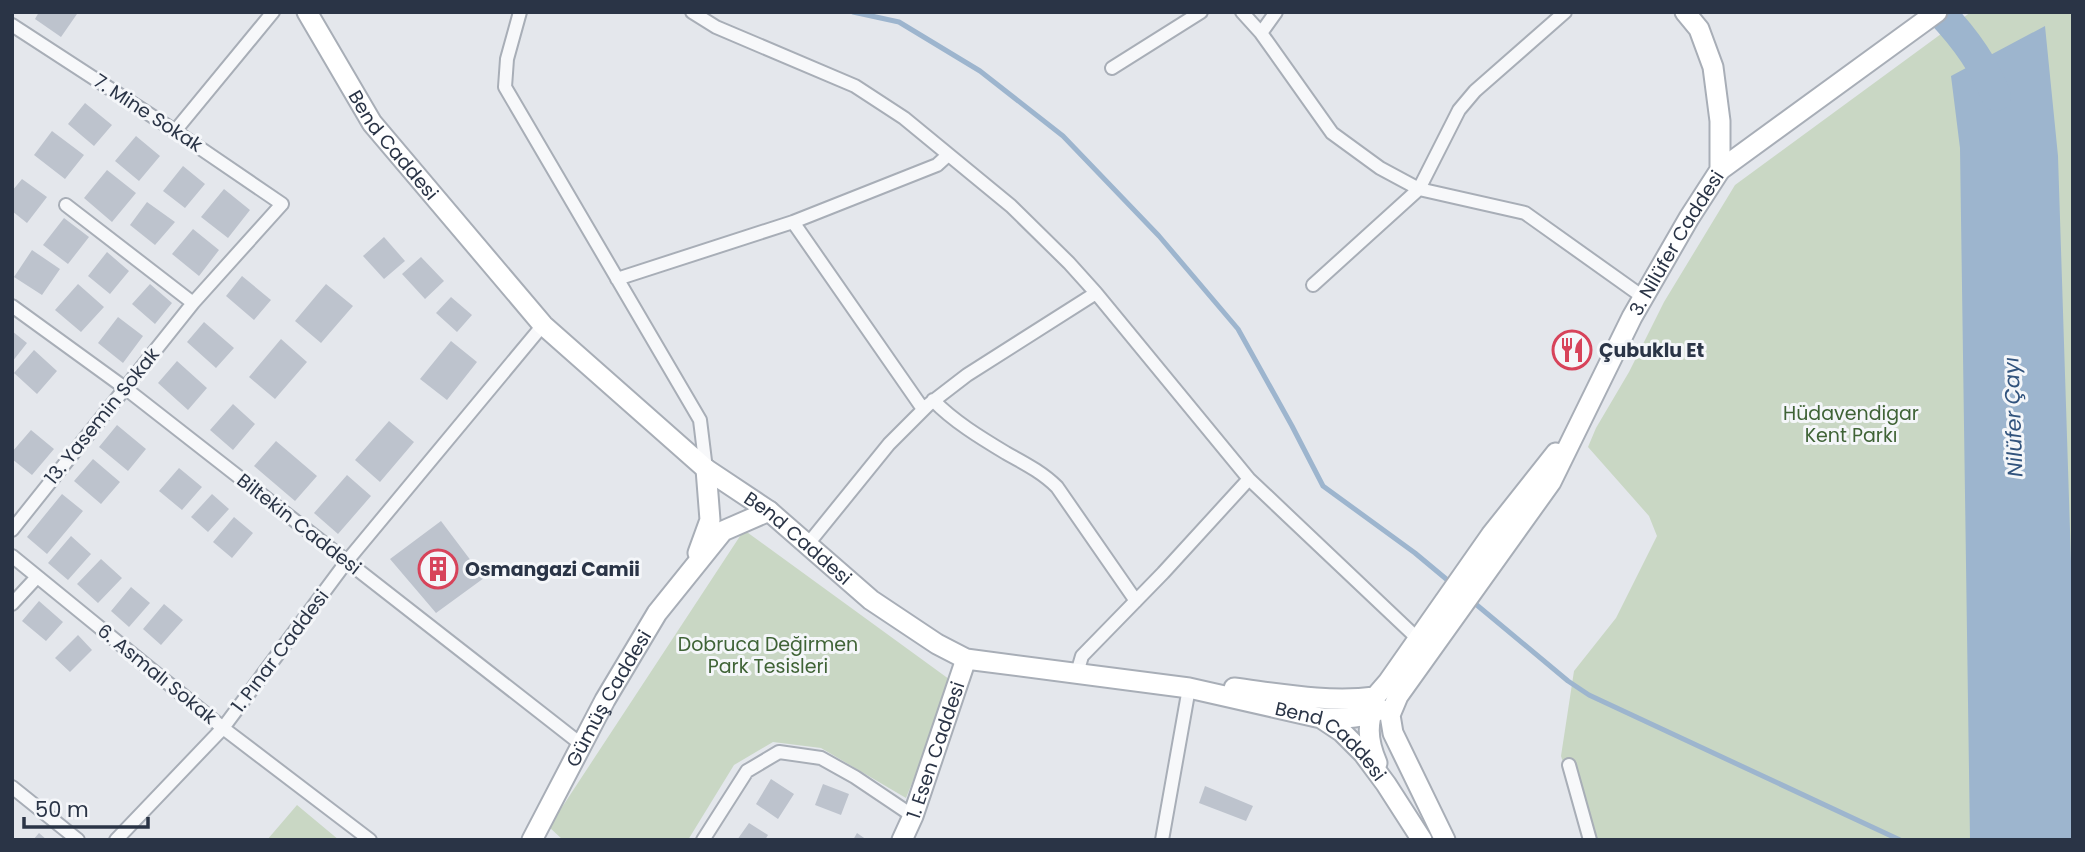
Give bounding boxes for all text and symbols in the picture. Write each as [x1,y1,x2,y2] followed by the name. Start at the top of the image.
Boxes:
[88,68,208,159] street label: 7. Mine Sokak
[342,85,445,206] street label: Bend Caddesi
[1622,165,1730,320] street label: 3. Nilüfer Caddesi
[1551,329,1593,371] restaurant icon: Çubuklu Et
[1599,337,1704,364] place label: Çubuklu Et
[38,342,166,490] street label: 13. Yasemin Sokak
[1996,357,2030,477] water label: Nilüfer Çayı
[1783,400,1919,449] park label: Hüdavendigar Kent Parkı
[231,467,367,581] street label: Biltekin Caddesi
[739,485,858,591] street label: Bend Caddesi
[417,548,459,590] building icon: Osmangazi Camii
[465,556,640,583] place label: Osmangazi Camii
[225,584,335,718] street label: 1. Pınar Caddesi
[92,617,223,731] street label: 6. Asmalı Sokak
[559,625,658,771] street label: Gümüş Caddesi
[678,631,858,680] park label: Dobruca Değirmen Park Tesisleri
[900,678,971,822] street label: 1. Esen Caddesi
[1272,694,1393,786] street label: Bend Caddesi
[24,786,149,830] scale bar
[35,795,89,824] text: 50 m

